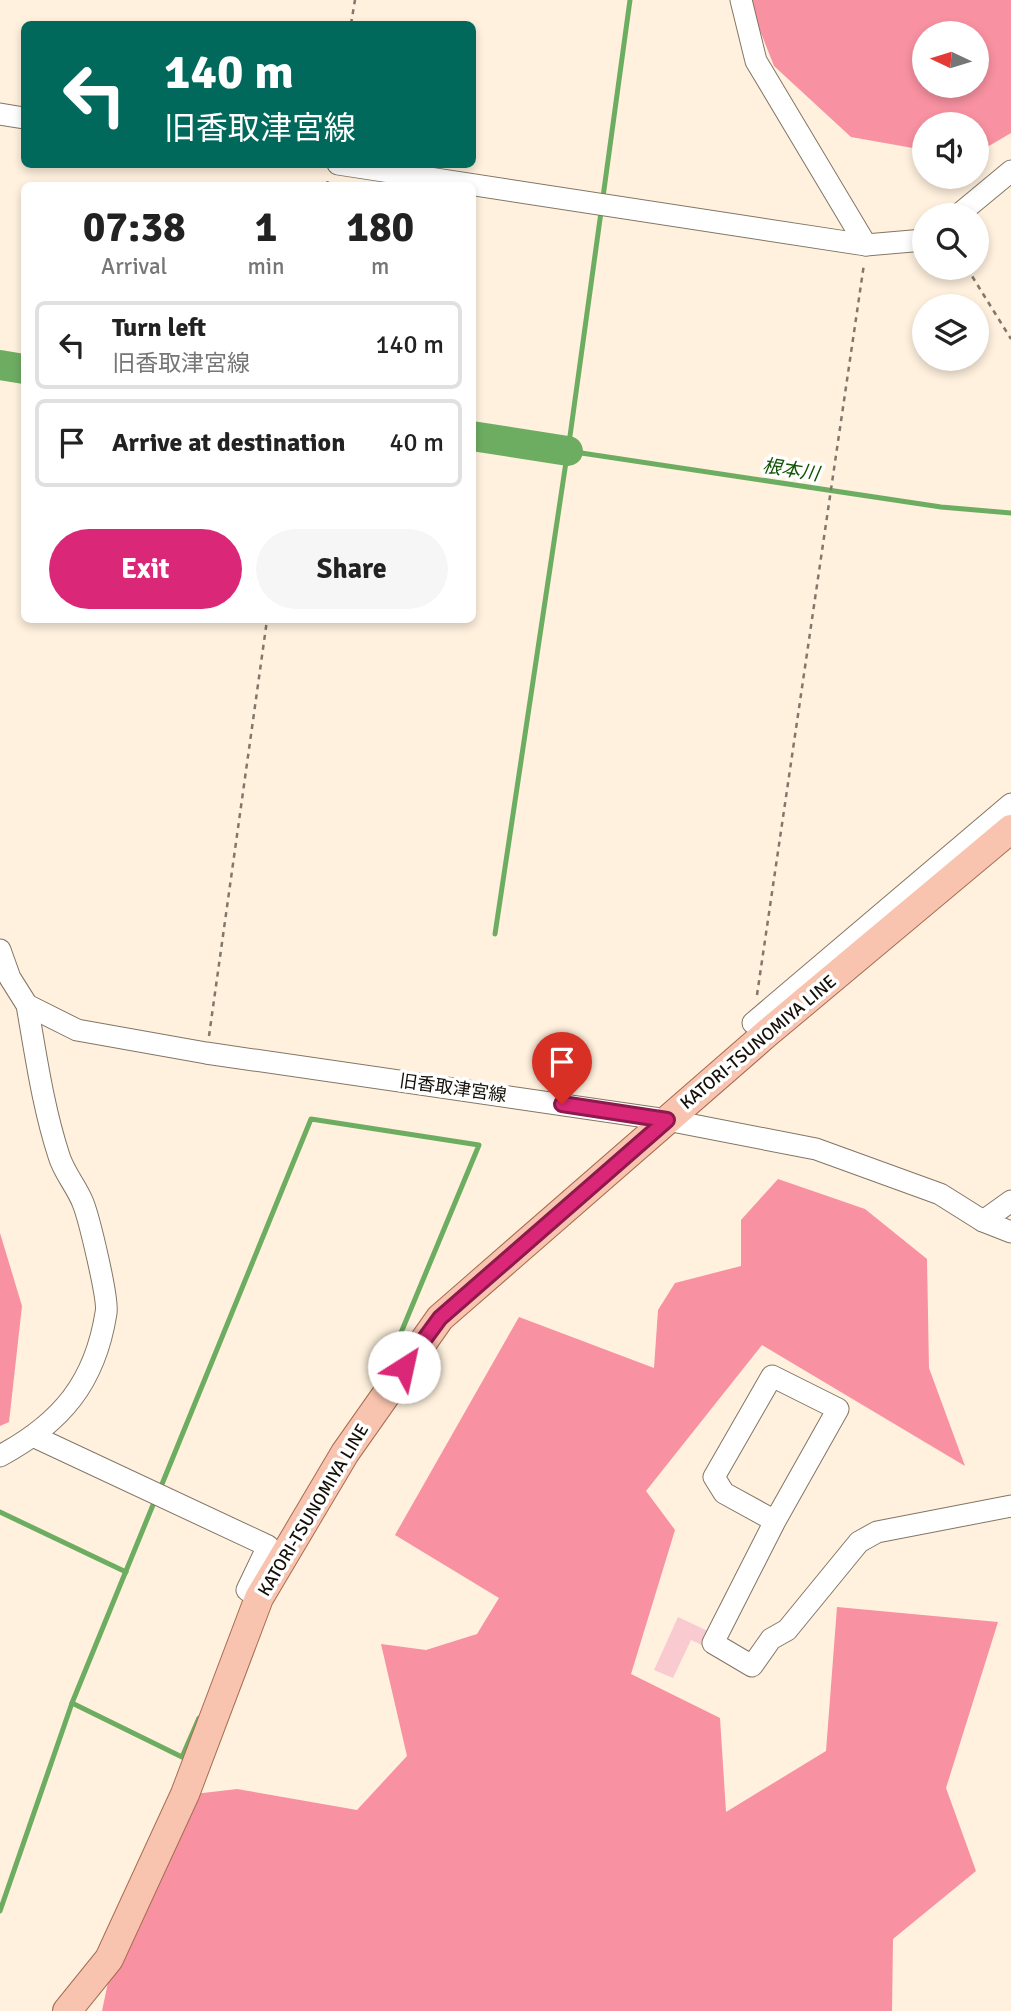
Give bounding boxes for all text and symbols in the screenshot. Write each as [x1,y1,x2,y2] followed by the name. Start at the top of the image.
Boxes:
[912,21,989,98] north arrow
[912,21,989,371] map controls
[164,42,294,102] text: 140 m
[49,49,140,140] icon: left
[164,109,356,148] text: 旧香取津宮線
[912,112,989,189] button: sound
[83,202,186,253] text: 07:38
[255,202,277,253] text: 1
[346,202,414,253] text: 180
[912,203,989,280] button: search
[101,252,167,281] text: Arrival
[247,252,285,281] text: min
[371,252,389,281] text: m
[912,294,989,371] button: layers
[112,312,206,344] text: Turn left
[53,326,91,364] icon: left
[375,329,444,361] text: 140 m
[112,349,250,378] text: 旧香取津宮線
[53,424,91,462] icon: arrive
[112,427,345,459] text: Arrive at destination
[389,427,444,459] text: 40 m
[761,454,823,487] water label: 根本川
[49,529,242,609] button: Exit
[256,529,448,609] button: Share
[675,970,841,1114] street label: KATORI-TSUNOMIYA LINE
[532,1032,592,1104] pin
[543,1043,581,1081] icon: arrive
[398,1070,508,1106] street label: 旧香取津宮線
[367,1330,441,1404] position arrow
[253,1420,373,1600] street label: KATORI-TSUNOMIYA LINE

